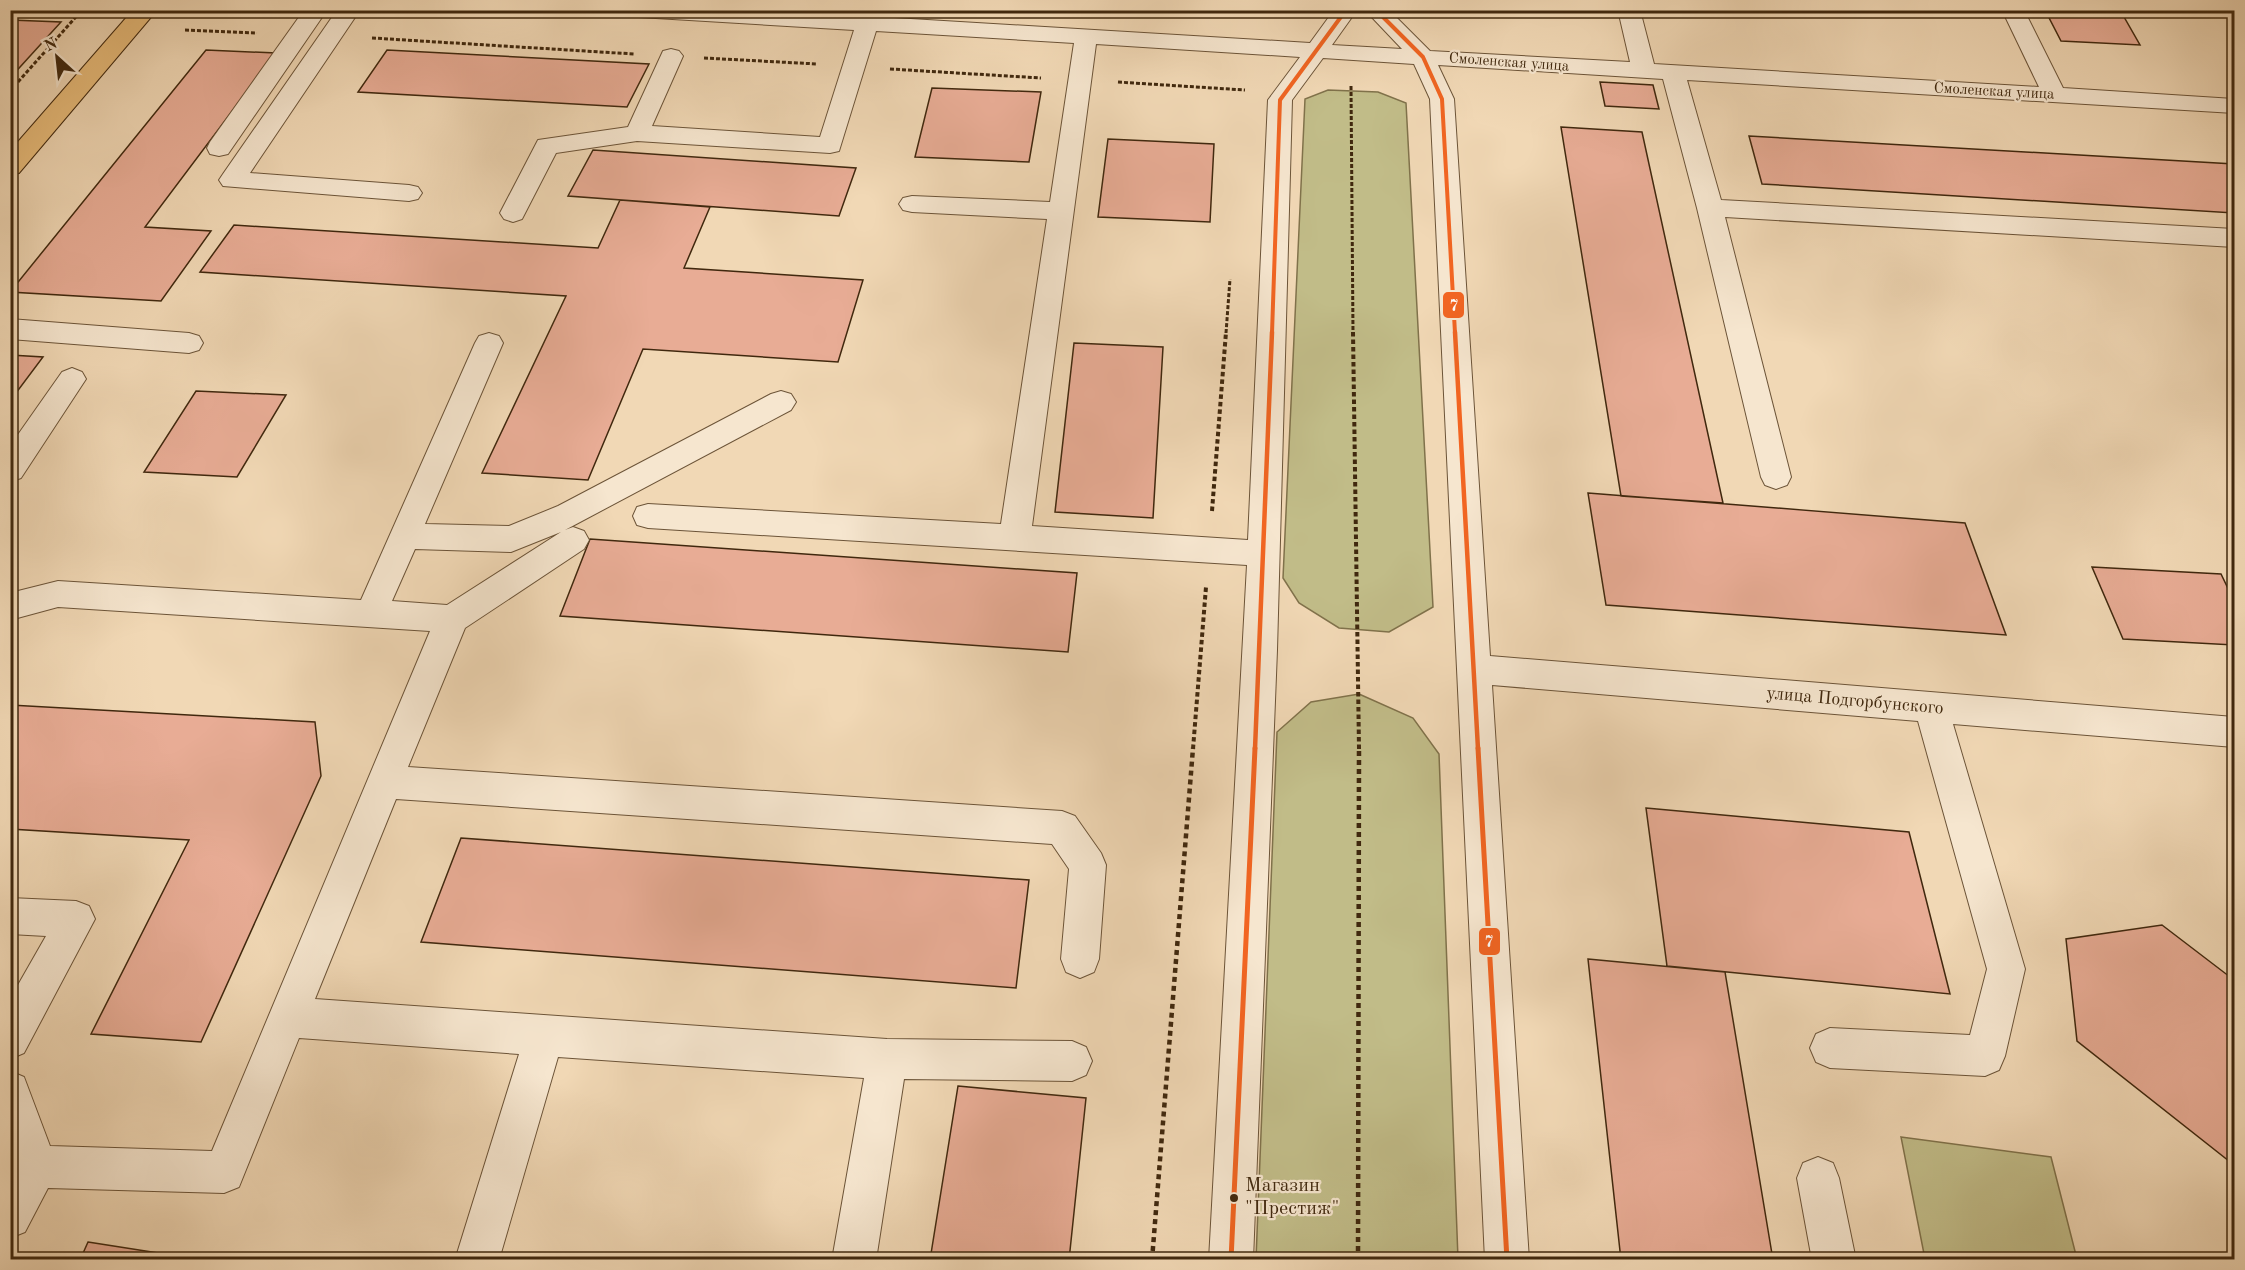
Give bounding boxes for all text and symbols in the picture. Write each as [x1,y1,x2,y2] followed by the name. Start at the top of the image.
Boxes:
[27,27,87,87] north arrow
[42,35,61,55] text: N
[1448,51,1570,75] street label: Смоленская улица
[1933,81,2055,103] street label: Смоленская улица
[1442,291,1465,319] line badge: 7
[1449,299,1459,315] text: 7
[1766,684,1944,718] street label: улица Подгорбунского
[1478,927,1501,956] line badge: 7
[1484,935,1494,951] text: 7
[1245,1176,1339,1219] place label: Магазин "Престиж"
[1228,1192,1240,1204] marker: Магазин "Престиж"

